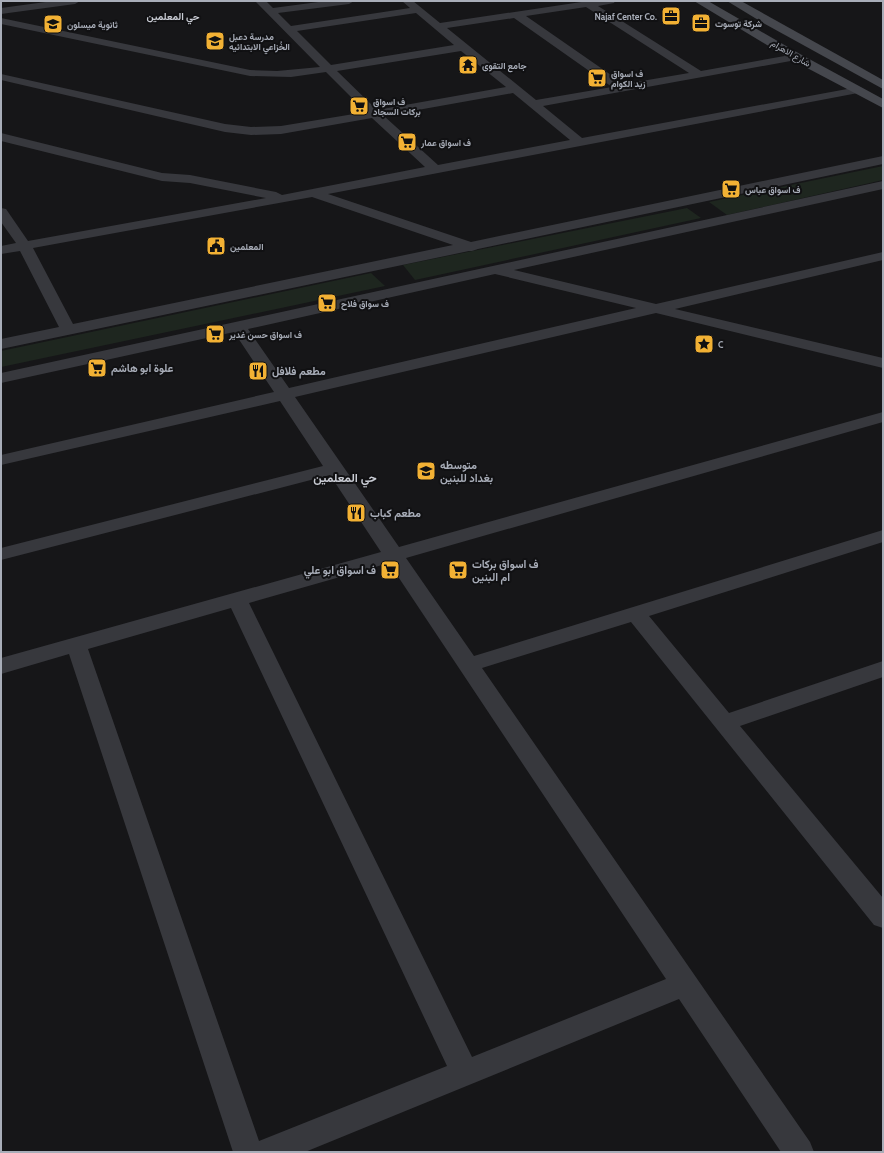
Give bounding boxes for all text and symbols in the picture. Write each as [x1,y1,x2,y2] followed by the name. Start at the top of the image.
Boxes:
[660,5,682,27] office icon: Najaf Center Co.
[147,10,200,25] district label: حي المعلمین
[594,11,657,22] place label: Najaf Center Co.
[690,12,712,34] office icon: شركة توسوت
[42,13,64,35] school or university icon: ثانوية ميسلون
[715,18,762,30] place label: شركة توسوت
[67,19,118,31] place label: ثانوية ميسلون
[204,30,226,52] school or university icon: مدرسة دعبل الخُزاعي الابتدائيه
[229,31,290,55] place label: مدرسة دعبل الخُزاعي الابتدائيه
[769,37,813,70] street label: شارع الاهرام
[457,54,479,76] temple icon: جامع التقوى
[482,60,527,73] place label: جامع التقوى
[586,67,608,89] supermarket icon: ف اسواق زيد الكوام
[611,68,646,90] place label: ف اسواق زيد الكوام
[348,95,370,117] supermarket icon: ف اسواق بركات السجاد
[373,96,421,118] place label: ف اسواق بركات السجاد
[396,131,418,153] supermarket icon: ف اسواق عمار
[420,137,471,149] place label: ف اسواق عمار
[720,178,742,200] supermarket icon: ف اسواق عباس
[745,184,801,196] place label: ف اسواق عباس
[205,235,227,257] public building icon: المعلمين
[230,241,264,253] place label: المعلمين
[316,292,338,314] supermarket icon: ف سواق فلاح
[341,298,389,311] place label: ف سواق فلاح
[204,323,226,345] supermarket icon: ف اسواق حسن غدير
[228,329,302,341] place label: ف اسواق حسن غدير
[693,333,715,355] place icon: C
[718,339,724,350] place label: C
[86,357,108,379] supermarket icon: علوة ابو هاشم
[247,360,269,382] restaurant icon: مطعم فلافل
[111,361,174,376] place label: علوة ابو هاشم
[272,364,326,379] place label: مطعم فلافل
[440,458,493,485] place label: متوسطه بغداد للبنين
[415,460,437,482] school or university icon: متوسطه بغداد للبنين
[313,470,377,488] district label: حي المعلمين
[345,502,367,524] restaurant icon: مطعم كباب
[370,506,421,521] place label: مطعم كباب
[472,557,539,585] place label: ف اسواق بركات ام البنين
[379,559,401,581] supermarket icon: ف اسواق ابو علي
[447,559,469,581] supermarket icon: ف اسواق بركات ام البنين
[304,563,376,579] place label: ف اسواق ابو علي

